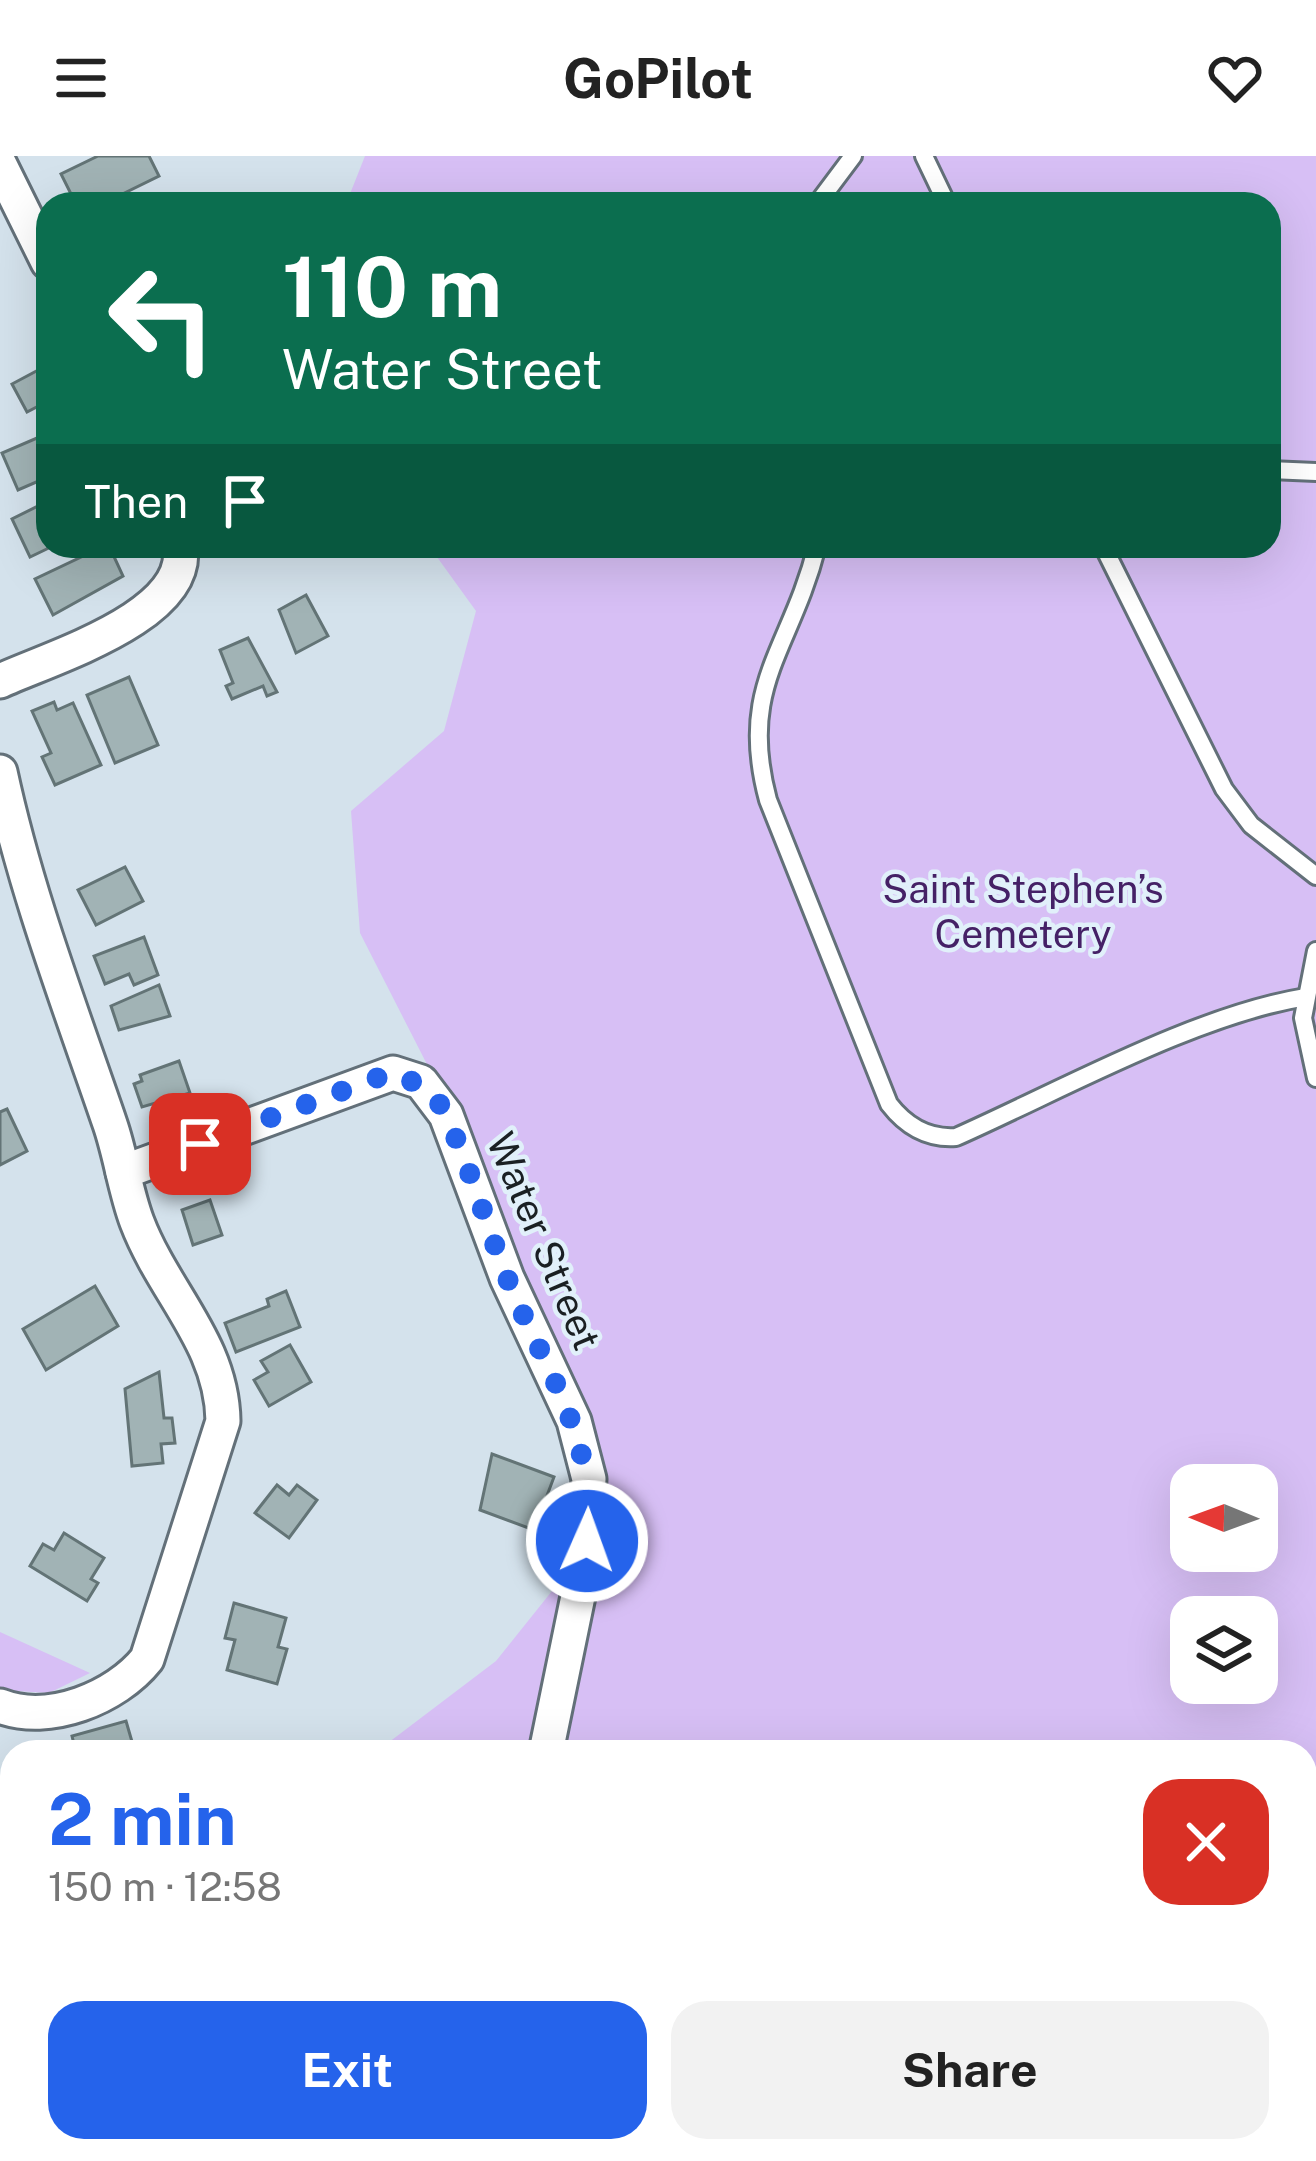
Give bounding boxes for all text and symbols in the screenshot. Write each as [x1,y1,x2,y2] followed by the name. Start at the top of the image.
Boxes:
[48,45,114,111] icon: menu
[1202,45,1268,111] icon: heart
[563,47,753,110] text: GoPilot
[282,237,502,336] text: 110 m
[84,240,240,396] icon: left
[282,338,603,401] text: Water Street
[212,468,278,534] icon: arrive
[84,475,188,528] text: Then
[882,866,1164,957] park label: Saint Stephen’s Cemetery
[149,1093,251,1195] pin
[167,1111,233,1177] icon: arrive
[478,1125,610,1357] street label: Water Street
[1170,1464,1278,1572] north arrow
[1170,1464,1278,1704] map controls
[524,1478,650,1604] position arrow
[1170,1596,1278,1704] button: layers
[48,1777,237,1861] text: 2 min
[1143,1779,1269,1905] button: close
[48,1864,282,1910] text: 150 m · 12:58
[48,2001,647,2139] button: Exit
[671,2001,1269,2139] button: Share

